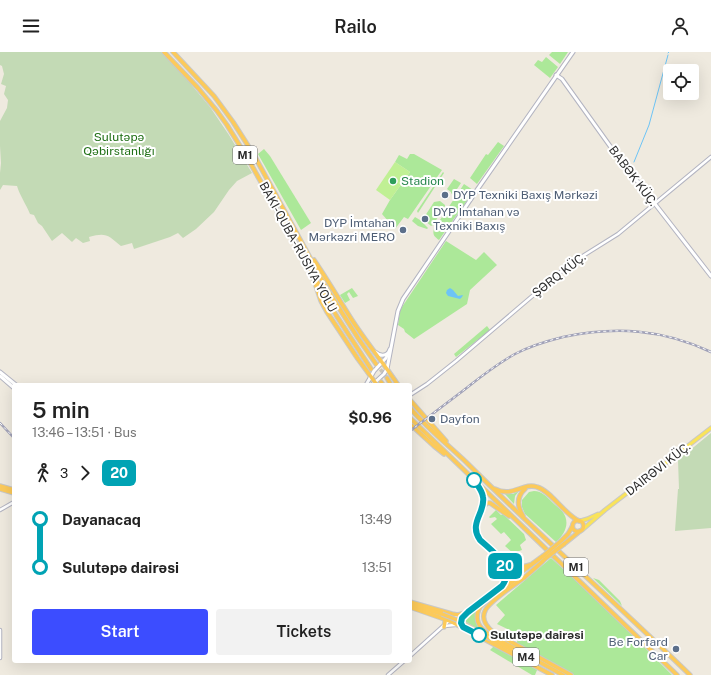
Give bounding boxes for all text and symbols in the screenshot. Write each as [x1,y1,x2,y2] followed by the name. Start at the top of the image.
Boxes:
[20,15,42,37] icon: menu
[669,15,691,37] icon: person
[334,16,377,37] text: Railo
[663,64,699,100] map controls
[663,64,699,100] button: locate
[83,130,155,158] park label: Sulutəpə Qəbirstanlığı
[606,143,660,209] street label: BABƏK KÜÇ.
[233,146,257,164] road number: M1
[401,174,444,188] place label: Stadion
[388,176,398,186] marker: Stadion
[256,179,340,315] street label: BAKI-QUBA-RUSIYA YOLU
[453,188,598,202] place label: DYP Texniki Baxış Mərkəzi
[440,190,450,200] marker: DYP Texniki Baxış Mərkəzi
[433,205,520,233] place label: DYP İmtahan və Texniki Baxış
[420,214,430,224] marker: DYP İmtahan və Texniki Baxış
[309,216,395,244] place label: DYP İmtahan Mərkəzri MERO
[398,225,408,235] marker: DYP İmtahan Mərkəzri MERO
[530,250,588,300] street label: ŞƏRQ KÜÇ.
[32,397,90,423] text: 5 min
[348,409,392,426] text: $0.96
[440,412,480,426] place label: Dayfon
[427,414,437,424] marker: Dayfon
[32,425,137,440] text: 13:46 – 13:51 · Bus
[623,439,693,499] street label: DAIRƏVI KÜÇ.
[32,462,54,484] icon: walk
[74,462,96,484] icon: forward
[110,465,128,481] text: 20
[60,466,68,481] text: 3
[466,472,482,488] unlabelled marker
[62,511,141,528] text: Dayanacaq
[359,512,392,527] text: 13:49
[487,553,523,579] line badge: 20
[496,558,514,574] text: 20
[564,558,588,576] road number: M1
[62,559,179,576] text: Sulutəpə dairəsi
[362,560,392,575] text: 13:51
[32,609,208,655] button: Start
[216,609,392,655] button: Tickets
[471,627,487,643] marker: Sulutəpə dairəsi
[490,628,584,642] place label: Sulutəpə dairəsi
[609,635,668,663] place label: Be Forfard Car
[671,644,681,654] marker: Be Forfard Car
[513,648,539,666] road number: M4

